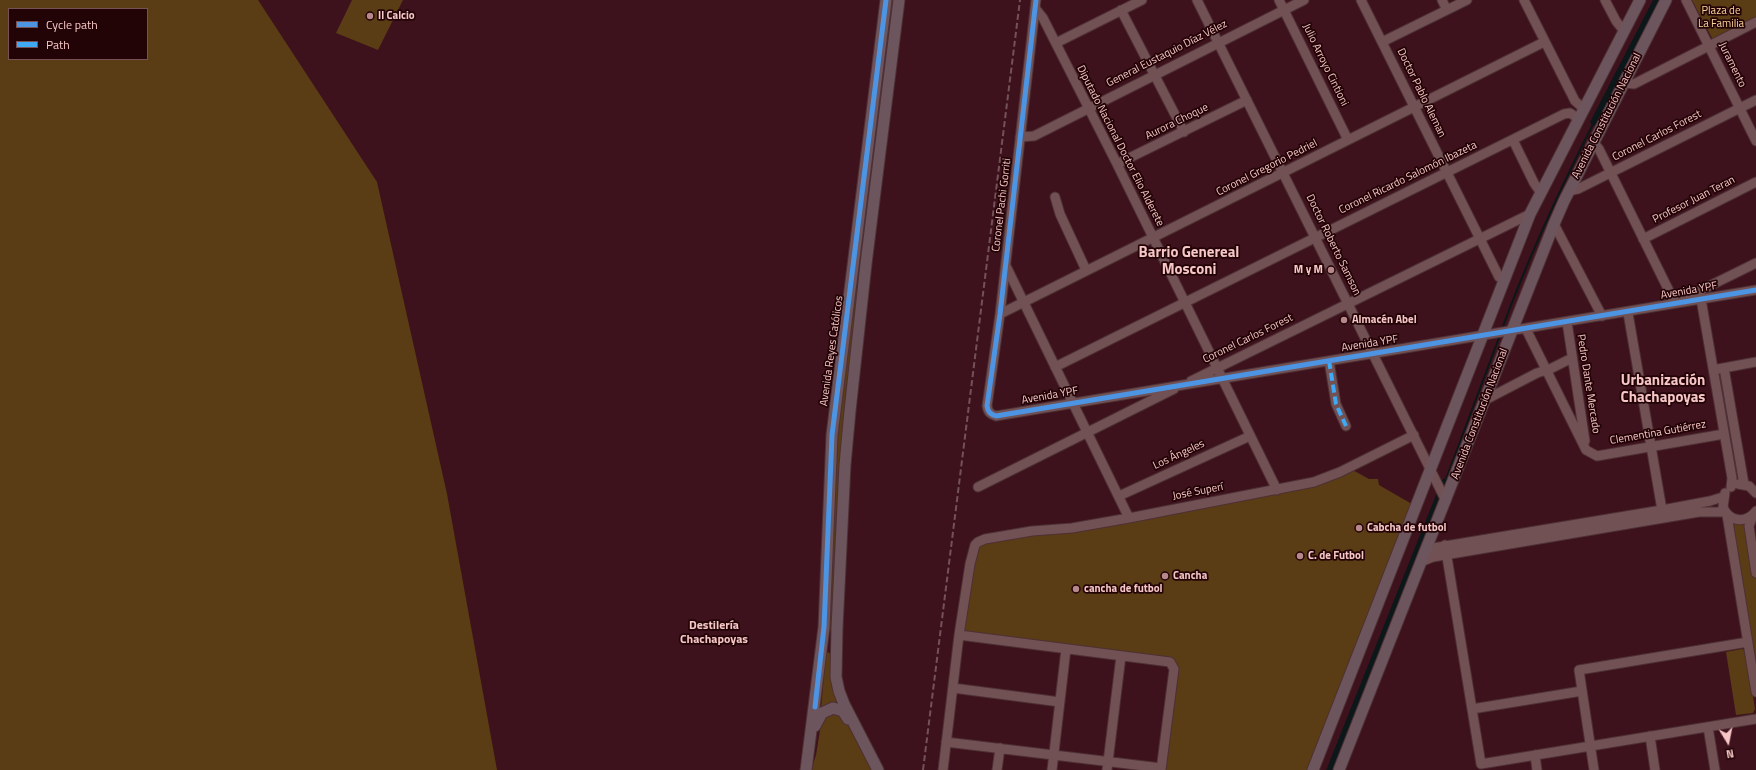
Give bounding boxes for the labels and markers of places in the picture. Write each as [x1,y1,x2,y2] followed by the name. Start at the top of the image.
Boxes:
[378,9,415,23] place label: Il Calcio
[365,11,375,21] marker: Il Calcio
[1294,263,1323,277] place label: M y M
[1326,265,1336,275] marker: M y M
[1352,313,1417,327] place label: Almacén Abel
[1339,315,1349,325] marker: Almacén Abel
[1367,521,1446,535] place label: Cabcha de futbol
[1354,523,1364,533] marker: Cabcha de futbol
[1308,549,1364,563] place label: C. de Futbol
[1295,551,1305,561] marker: C. de Futbol
[1173,569,1207,583] place label: Cancha
[1160,571,1170,581] marker: Cancha
[1084,582,1163,596] place label: cancha de futbol
[1071,584,1081,594] marker: cancha de futbol

